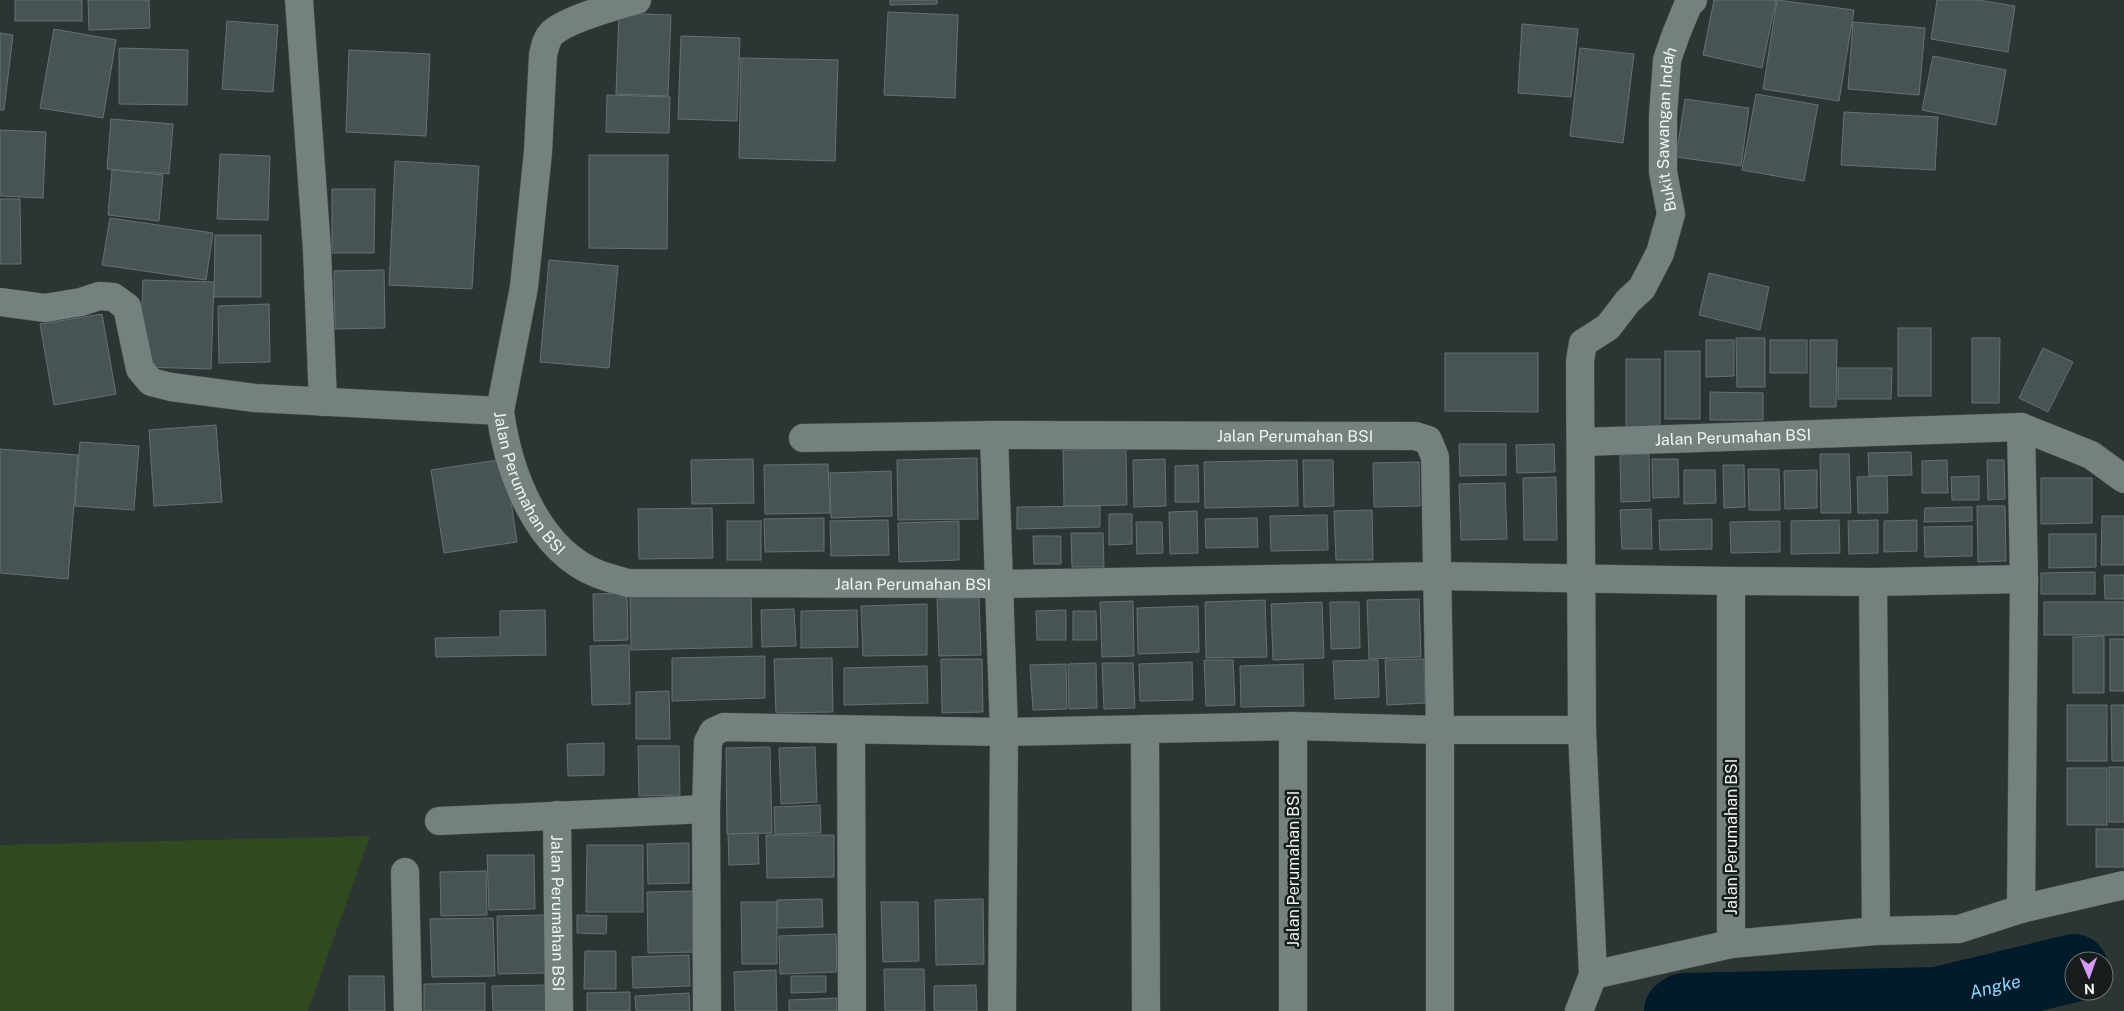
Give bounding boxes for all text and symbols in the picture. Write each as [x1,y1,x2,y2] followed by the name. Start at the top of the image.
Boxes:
[1654,44,1681,213] street label: Bukit Sawangan Indah
[490,410,569,559] street label: Jalan Perumahan BSI
[1654,425,1811,450] street label: Jalan Perumahan BSI
[1217,427,1373,446] street label: Jalan Perumahan BSI
[834,575,991,594] street label: Jalan Perumahan BSI
[1722,759,1741,915] street label: Jalan Perumahan BSI
[1284,791,1303,947] street label: Jalan Perumahan BSI
[547,835,568,991] street label: Jalan Perumahan BSI
[2064,951,2114,1001] north arrow
[1967,970,2023,1003] water label: Angke
[2084,981,2095,997] text: N

